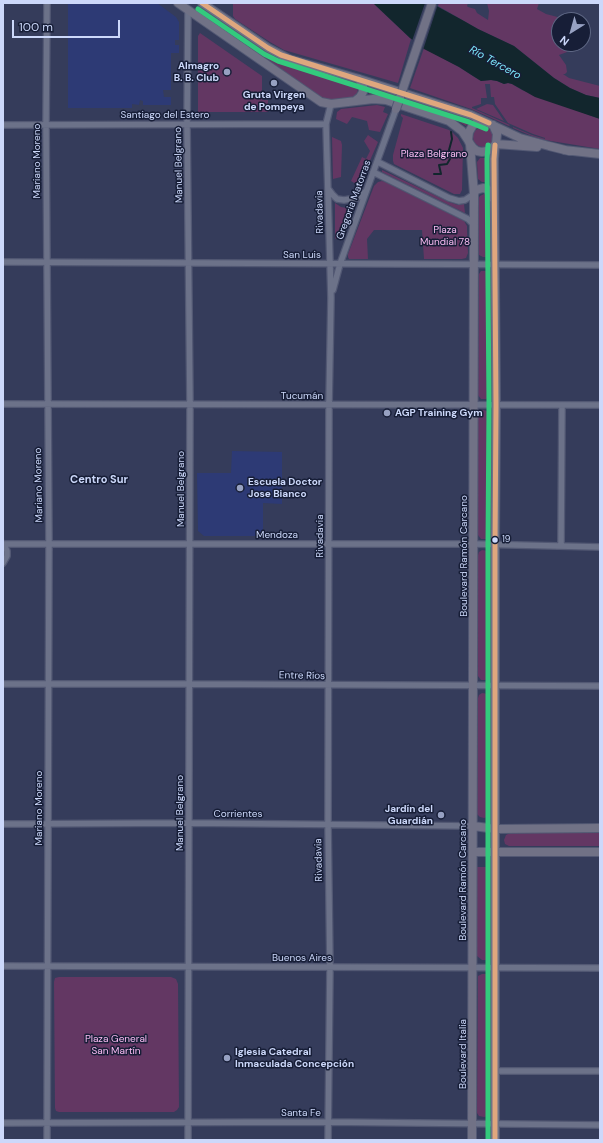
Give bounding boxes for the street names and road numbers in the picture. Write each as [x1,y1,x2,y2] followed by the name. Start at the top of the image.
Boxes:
[121,109,209,121] street label: Santiago del Estero
[31,124,43,198] street label: Mariano Moreno
[172,127,186,203] street label: Manuel Belgrano
[334,159,374,241] street label: Gregoria Matorras
[314,190,326,234] street label: Rivadavia
[283,249,321,261] street label: San Luis
[281,390,323,402] street label: Tucumán
[32,447,46,523] street label: Mariano Moreno
[175,451,187,527] street label: Manuel Belgrano
[458,495,470,617] street label: Boulevard Ramón Carcano
[314,514,326,558] street label: Rivadavia
[256,529,298,541] street label: Mendoza
[279,670,325,682] street label: Entre Ríos
[33,771,45,845] street label: Mariano Moreno
[174,775,186,851] street label: Manuel Belgrano
[214,808,262,820] street label: Corrientes
[457,819,469,941] street label: Boulevard Ramón Carcano
[313,838,325,882] street label: Rivadavia
[272,952,332,964] street label: Buenos Aires
[457,1019,469,1089] street label: Boulevard Italia
[281,1107,321,1119] street label: Santa Fe

